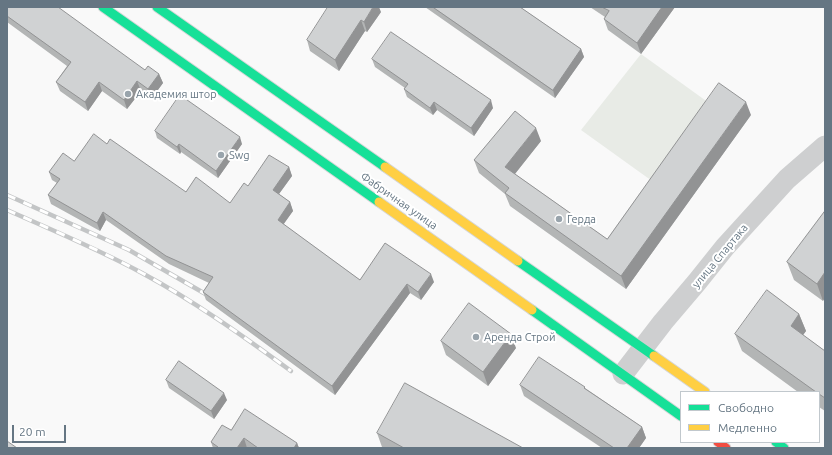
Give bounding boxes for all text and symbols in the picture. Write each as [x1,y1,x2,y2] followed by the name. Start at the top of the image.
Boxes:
[136,87,217,101] place label: Академия штор
[123,89,133,99] marker: Академия штор
[229,148,250,162] place label: Swg
[216,150,226,160] marker: Swg
[358,170,440,232] street label: Фабричная улица
[567,212,596,226] place label: Герда
[554,214,564,224] marker: Герда
[689,221,751,291] street label: улица Спартака
[484,330,555,344] place label: Аренда Строй
[471,332,481,342] marker: Аренда Строй
[680,391,820,443] legend
[718,401,774,414] text: Свободно
[14,417,68,443] scale bar
[718,421,777,434] text: Медленно
[19,425,46,438] text: 20 m

